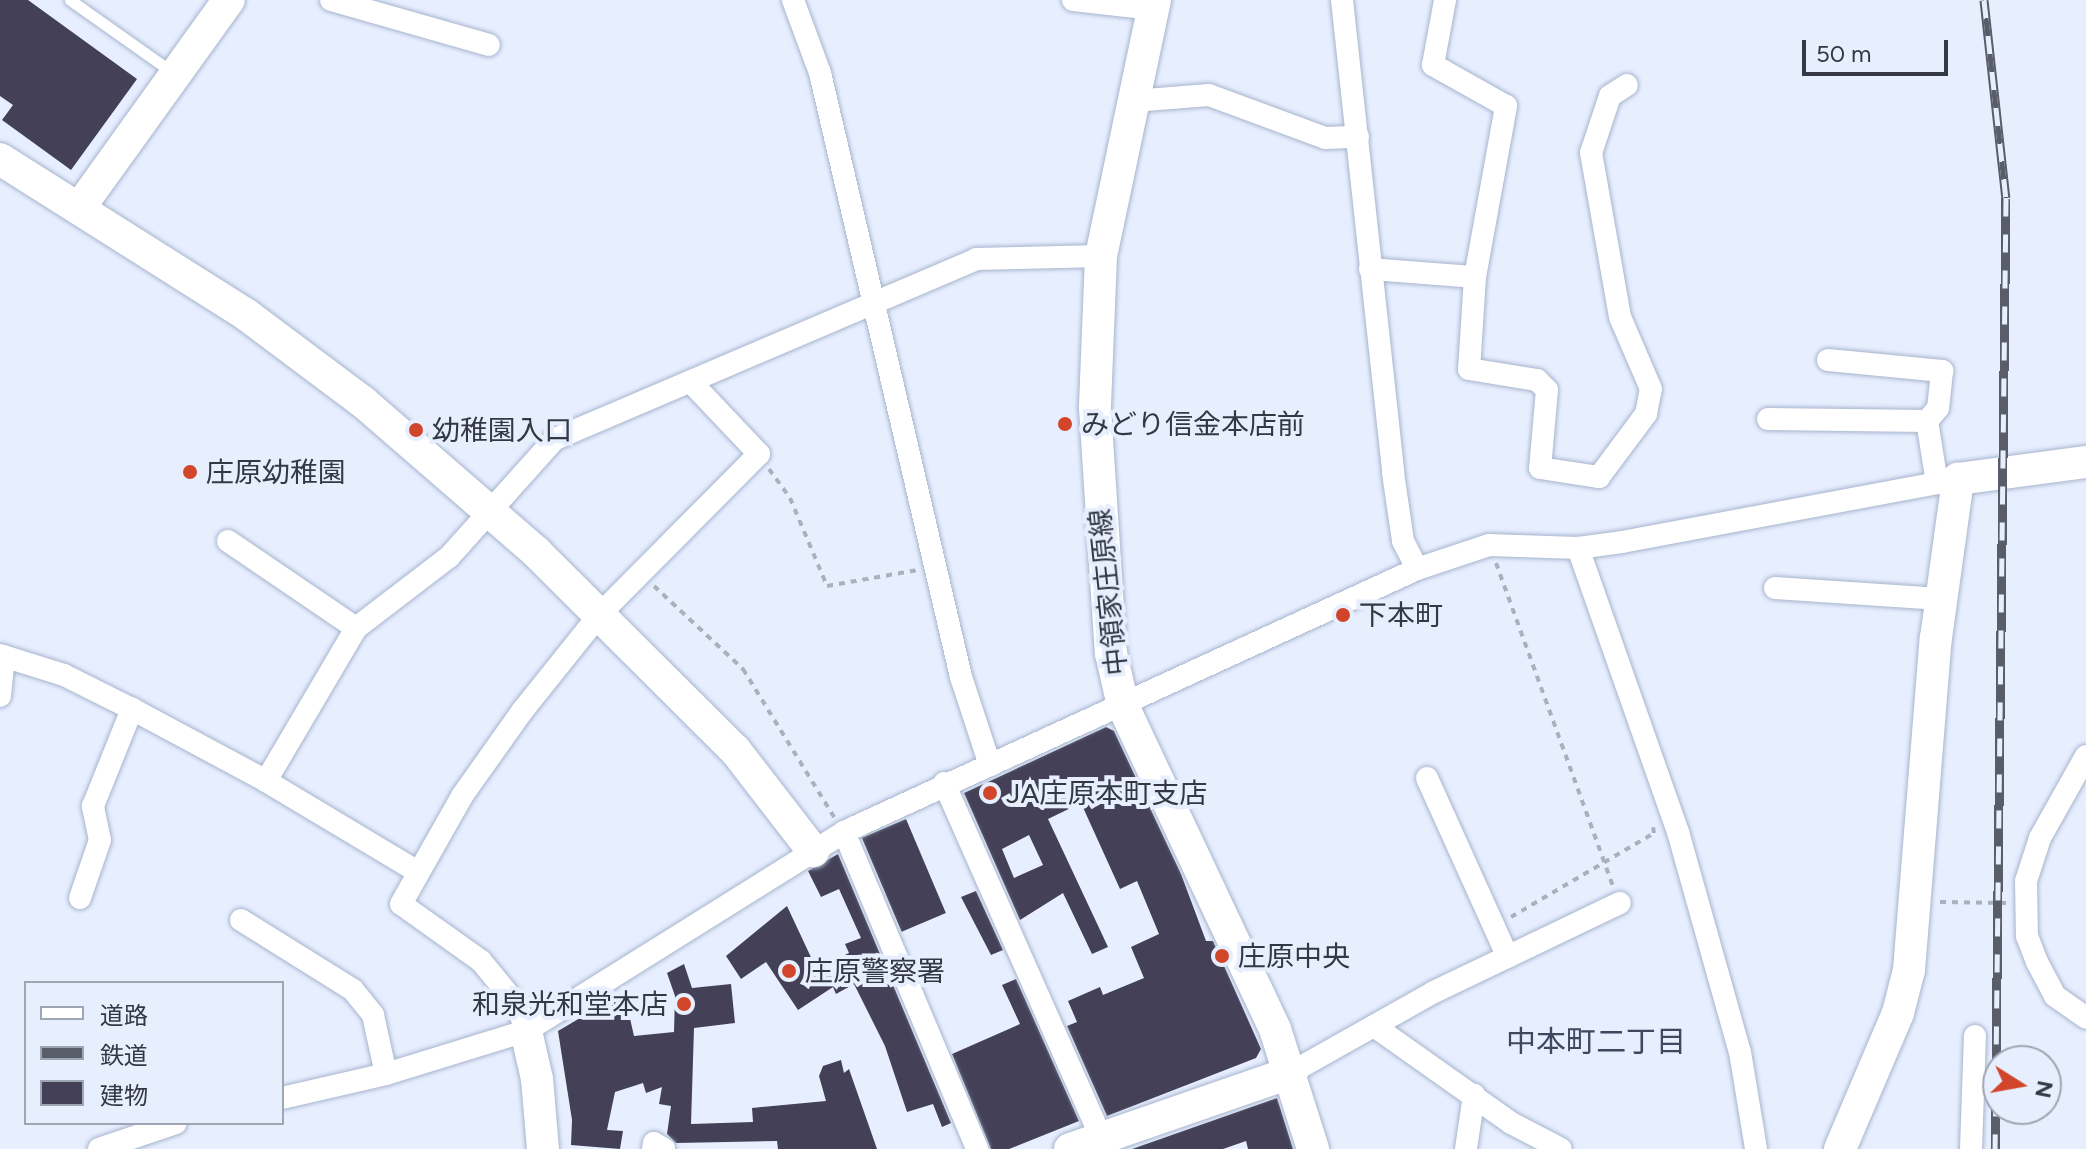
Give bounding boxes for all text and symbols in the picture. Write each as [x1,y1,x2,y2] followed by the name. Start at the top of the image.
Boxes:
[1806,24,1952,74] scale bar
[1816,39,1872,68] text: 50 m
[1081,407,1305,441] place label: みどり信金本店前
[432,413,572,447] place label: 幼稚園入口
[1056,415,1074,433] marker: みどり信金本店前
[407,421,425,439] marker: 幼稚園入口
[206,455,346,489] place label: 庄原幼稚園
[181,463,199,481] marker: 庄原幼稚園
[1083,507,1133,677] street label: 中領家庄原線
[1359,598,1443,632] place label: 下本町
[1334,606,1352,624] marker: 下本町
[1006,776,1207,810] place label: JA庄原本町支店
[981,784,999,802] marker: JA庄原本町支店
[1238,939,1350,973] place label: 庄原中央
[1213,947,1231,965] marker: 庄原中央
[805,954,945,988] place label: 庄原警察署
[780,962,798,980] marker: 庄原警察署
[24,981,284,1125] legend
[472,987,668,1021] place label: 和泉光和堂本店
[675,995,693,1013] marker: 和泉光和堂本店
[100,1001,148,1030] text: 道路
[1506,1024,1686,1060] district label: 中本町二丁目
[100,1041,148,1070] text: 鉄道
[1982,1045,2062,1125] north arrow
[2029,1078,2059,1100] text: N
[100,1081,148,1110] text: 建物

